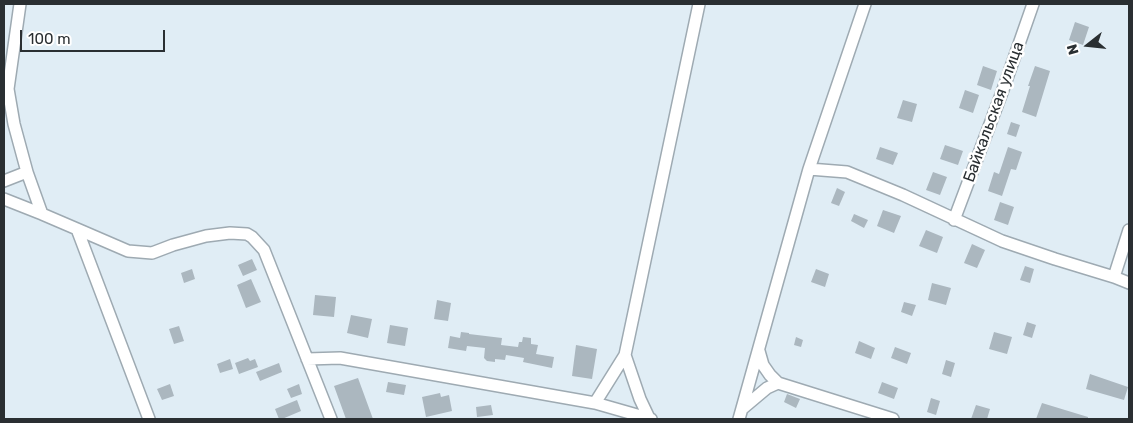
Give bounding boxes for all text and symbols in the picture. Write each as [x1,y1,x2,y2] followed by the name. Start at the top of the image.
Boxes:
[22,20,168,52] scale bar
[1063,20,1113,70] north arrow
[28,30,70,48] text: 100 m
[960,39,1028,185] street label: Байкальская улица
[1064,42,1083,56] text: N

